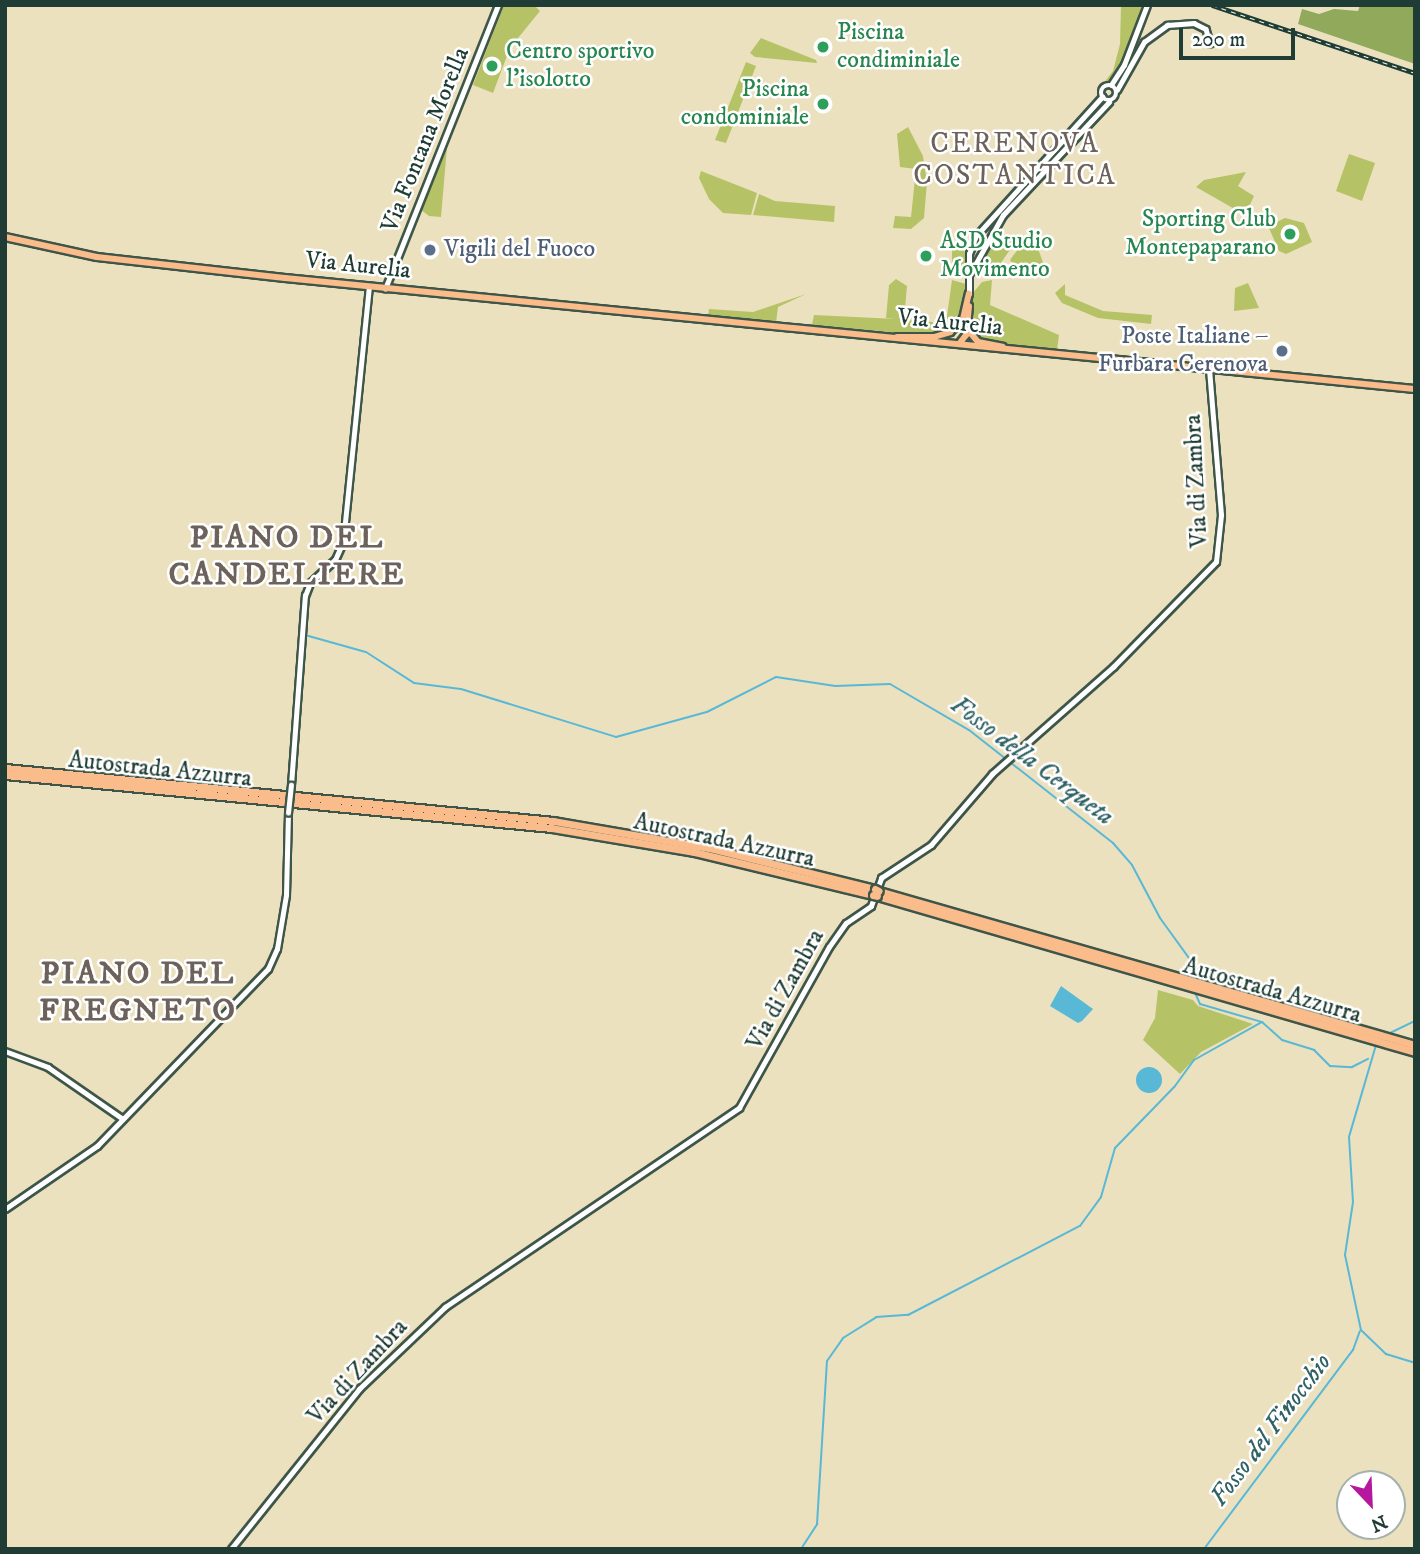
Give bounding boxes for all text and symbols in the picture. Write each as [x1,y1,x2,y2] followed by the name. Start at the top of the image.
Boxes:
[1182,14,1298,58] scale bar
[837,19,960,75] place label: Piscina condiminiale
[1192,27,1245,53] text: 200 m
[506,38,654,94] place label: Centro sportivo l'isolotto
[815,39,831,55] marker: Piscina condiminiale
[376,43,476,237] street label: Via Fontana Morella
[484,58,500,74] marker: Centro sportivo l'isolotto
[681,76,809,132] place label: Piscina condominiale
[815,96,831,112] marker: Piscina condominiale
[915,127,1115,193] district label: CERENOVA COSTANTICA
[1125,206,1276,262] place label: Sporting Club Montepaparano
[1282,226,1298,242] marker: Sporting Club Montepaparano
[940,228,1053,284] place label: ASD Studio Movimento
[444,236,595,264] place label: Vigili del Fuoco
[422,242,438,258] marker: Vigili del Fuoco
[304,246,412,286] street label: Via Aurelia
[918,248,934,264] marker: ASD Studio Movimento
[896,303,1004,343] street label: Via Aurelia
[1098,323,1268,379] place label: Poste Italiane – Furbara Cerenova
[1274,343,1290,359] marker: Poste Italiane – Furbara Cerenova
[1179,413,1215,549] street label: Via di Zambra
[170,520,404,595] district label: PIANO DEL CANDELIERE
[944,689,1120,833] water label: Fosso della Cerqueta
[67,746,253,794] street label: Autostrada Azzurra
[631,808,817,874] street label: Autostrada Azzurra
[741,925,831,1055] street label: Via di Zambra
[1180,952,1364,1030] street label: Autostrada Azzurra
[40,956,236,1031] district label: PIANO DEL FREGNETO
[302,1313,414,1431] street label: Via di Zambra
[1204,1348,1338,1512] water label: Fosso del Finocchio
[1336,1470,1406,1540] north arrow
[1367,1509,1390,1537] text: N

